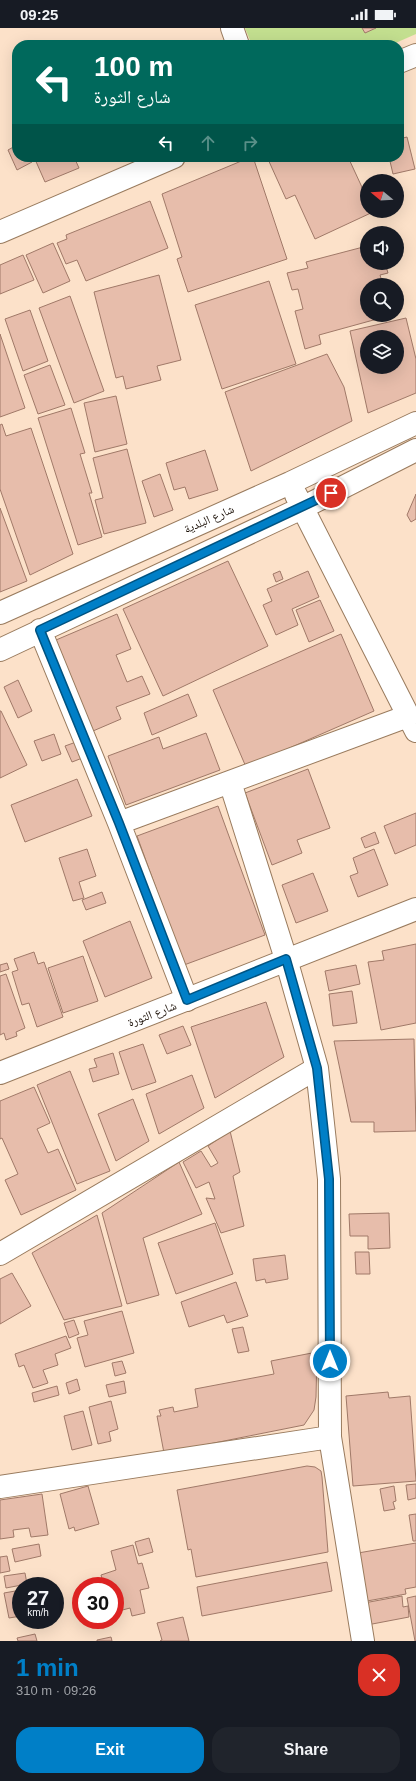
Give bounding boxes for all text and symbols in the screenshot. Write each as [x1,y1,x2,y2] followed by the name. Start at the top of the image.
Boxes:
[20,6,58,23] text: 09:25
[94,51,173,82] text: 100 m
[28,56,80,108] icon: left
[94,87,171,107] text: شارع الثورة
[155,132,177,154] icon: left
[197,132,219,154] icon: ahead
[239,132,261,154] icon: right
[360,174,404,218] north arrow
[360,174,404,374] map controls
[360,226,404,270] button: sound
[360,278,404,322] button: search
[360,330,404,374] button: layers
[314,476,348,510] pin
[320,482,342,504] icon: arrive
[182,502,237,537] street label: شارع البلدية
[126,998,179,1031] street label: شارع الثورة
[309,1340,351,1382] position arrow
[72,1577,124,1629] speed limit sign: 30
[27,1587,49,1609] text: 27
[27,1607,49,1618] text: km/h
[16,1654,79,1681] text: 1 min
[358,1654,400,1696] button: close
[16,1683,96,1698] text: 310 m · 09:26
[16,1727,204,1773] button: Exit
[212,1727,400,1773] button: Share

